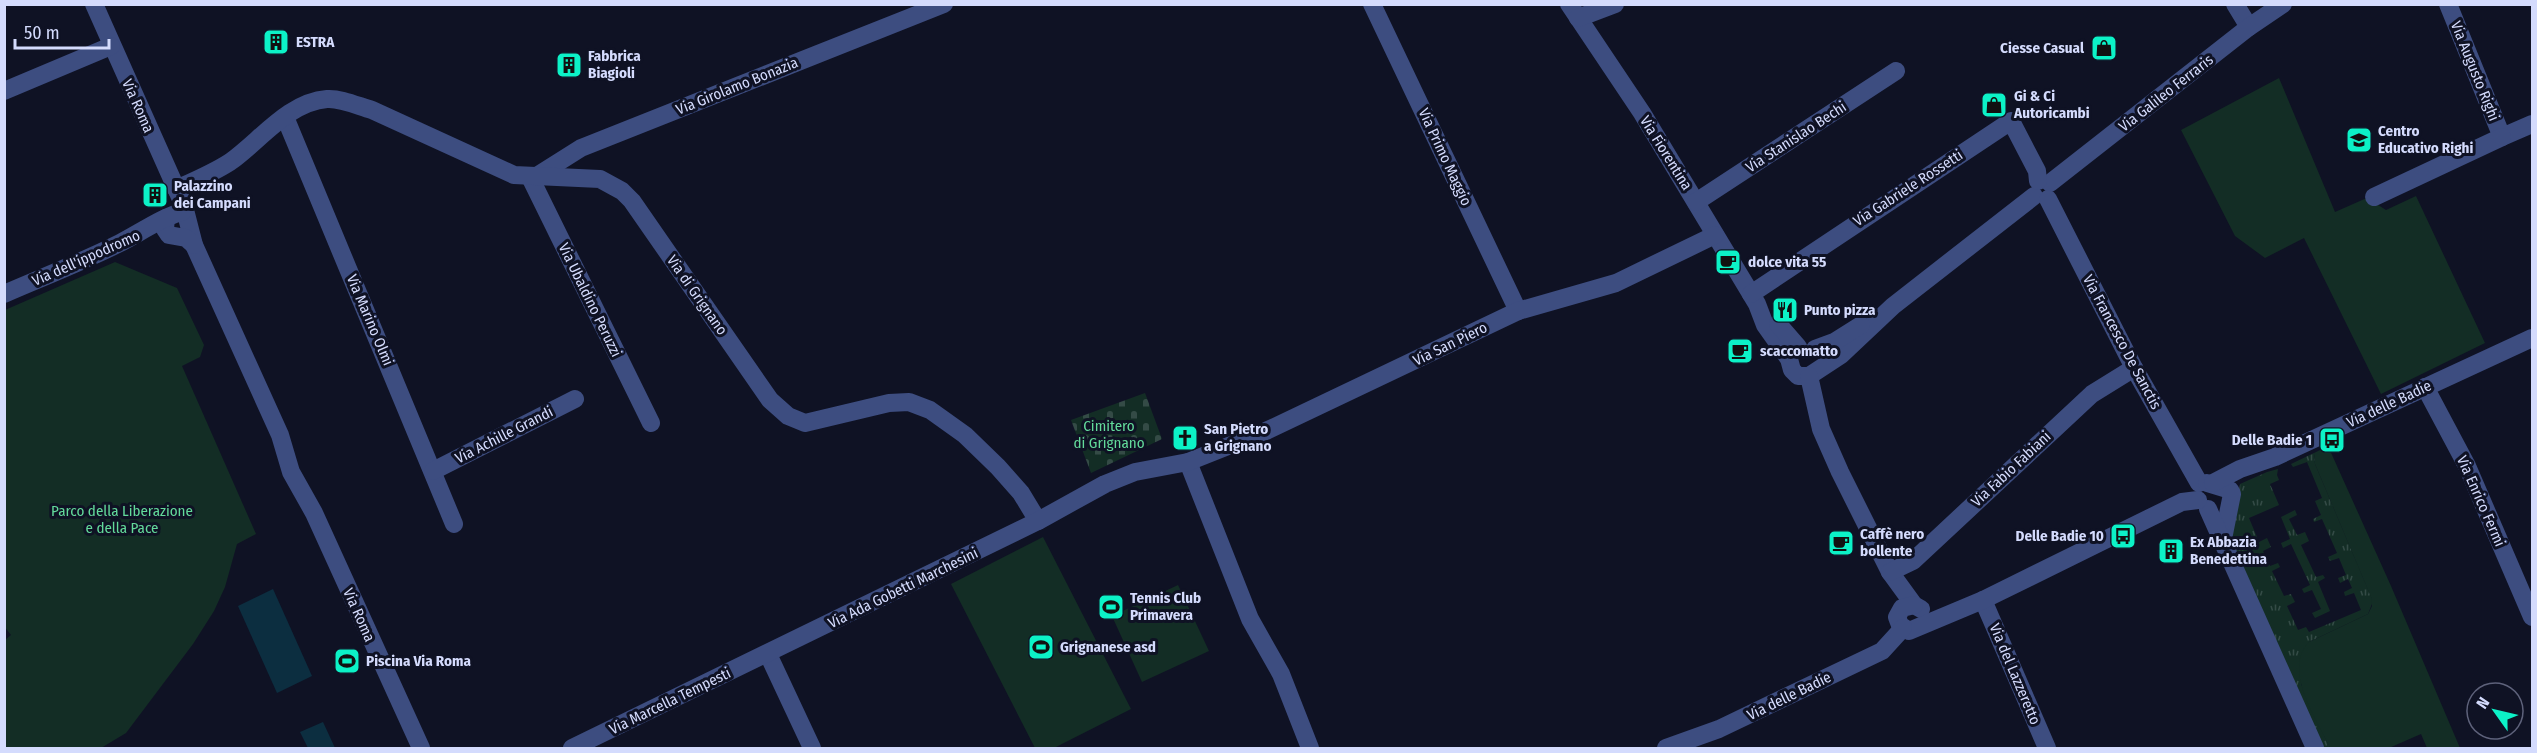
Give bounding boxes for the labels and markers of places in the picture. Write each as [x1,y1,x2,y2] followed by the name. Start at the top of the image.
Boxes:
[261,27,291,57] building icon: ESTRA
[296,33,335,51] place label: ESTRA
[2089,33,2119,63] shop icon: Ciesse Casual
[2000,39,2085,57] place label: Ciesse Casual
[588,47,641,82] place label: Fabbrica Biagioli
[554,50,584,80] building icon: Fabbrica Biagioli
[2013,87,2090,122] place label: Gi & Ci Autoricambi
[1979,90,2009,120] shop icon: Gi & Ci Autoricambi
[2378,122,2473,157] place label: Centro Educativo Righi
[2344,125,2374,155] school or university icon: Centro Educativo Righi
[174,177,251,212] place label: Palazzino dei Campani
[140,180,170,210] building icon: Palazzino dei Campani
[1713,247,1743,277] cafe icon: dolce vita 55
[1748,253,1826,271] place label: dolce vita 55
[1770,295,1800,325] restaurant icon: Punto pizza
[1804,301,1876,319] place label: Punto pizza
[1725,336,1755,366] cafe icon: scaccomatto
[1760,342,1838,360] place label: scaccomatto
[1204,420,1271,455] place label: San Pietro a Grignano
[1170,423,1200,453] church icon: San Pietro a Grignano
[2317,425,2347,455] bus stop icon: Delle Badie 1
[2232,431,2312,449] place label: Delle Badie 1
[2108,521,2138,551] bus stop icon: Delle Badie 10
[1860,525,1924,560] place label: Caffè nero bollente
[2015,527,2104,545] place label: Delle Badie 10
[1826,528,1856,558] cafe icon: Caffè nero bollente
[2190,533,2268,568] place label: Ex Abbazia Benedettina
[2156,536,2186,566] building icon: Ex Abbazia Benedettina
[1130,589,1201,624] place label: Tennis Club Primavera
[1096,592,1126,622] sports icon: Tennis Club Primavera
[1026,632,1056,662] sports icon: Grignanese asd
[1060,638,1156,656] place label: Grignanese asd
[332,646,362,676] sports icon: Piscina Via Roma
[366,652,471,670] place label: Piscina Via Roma

